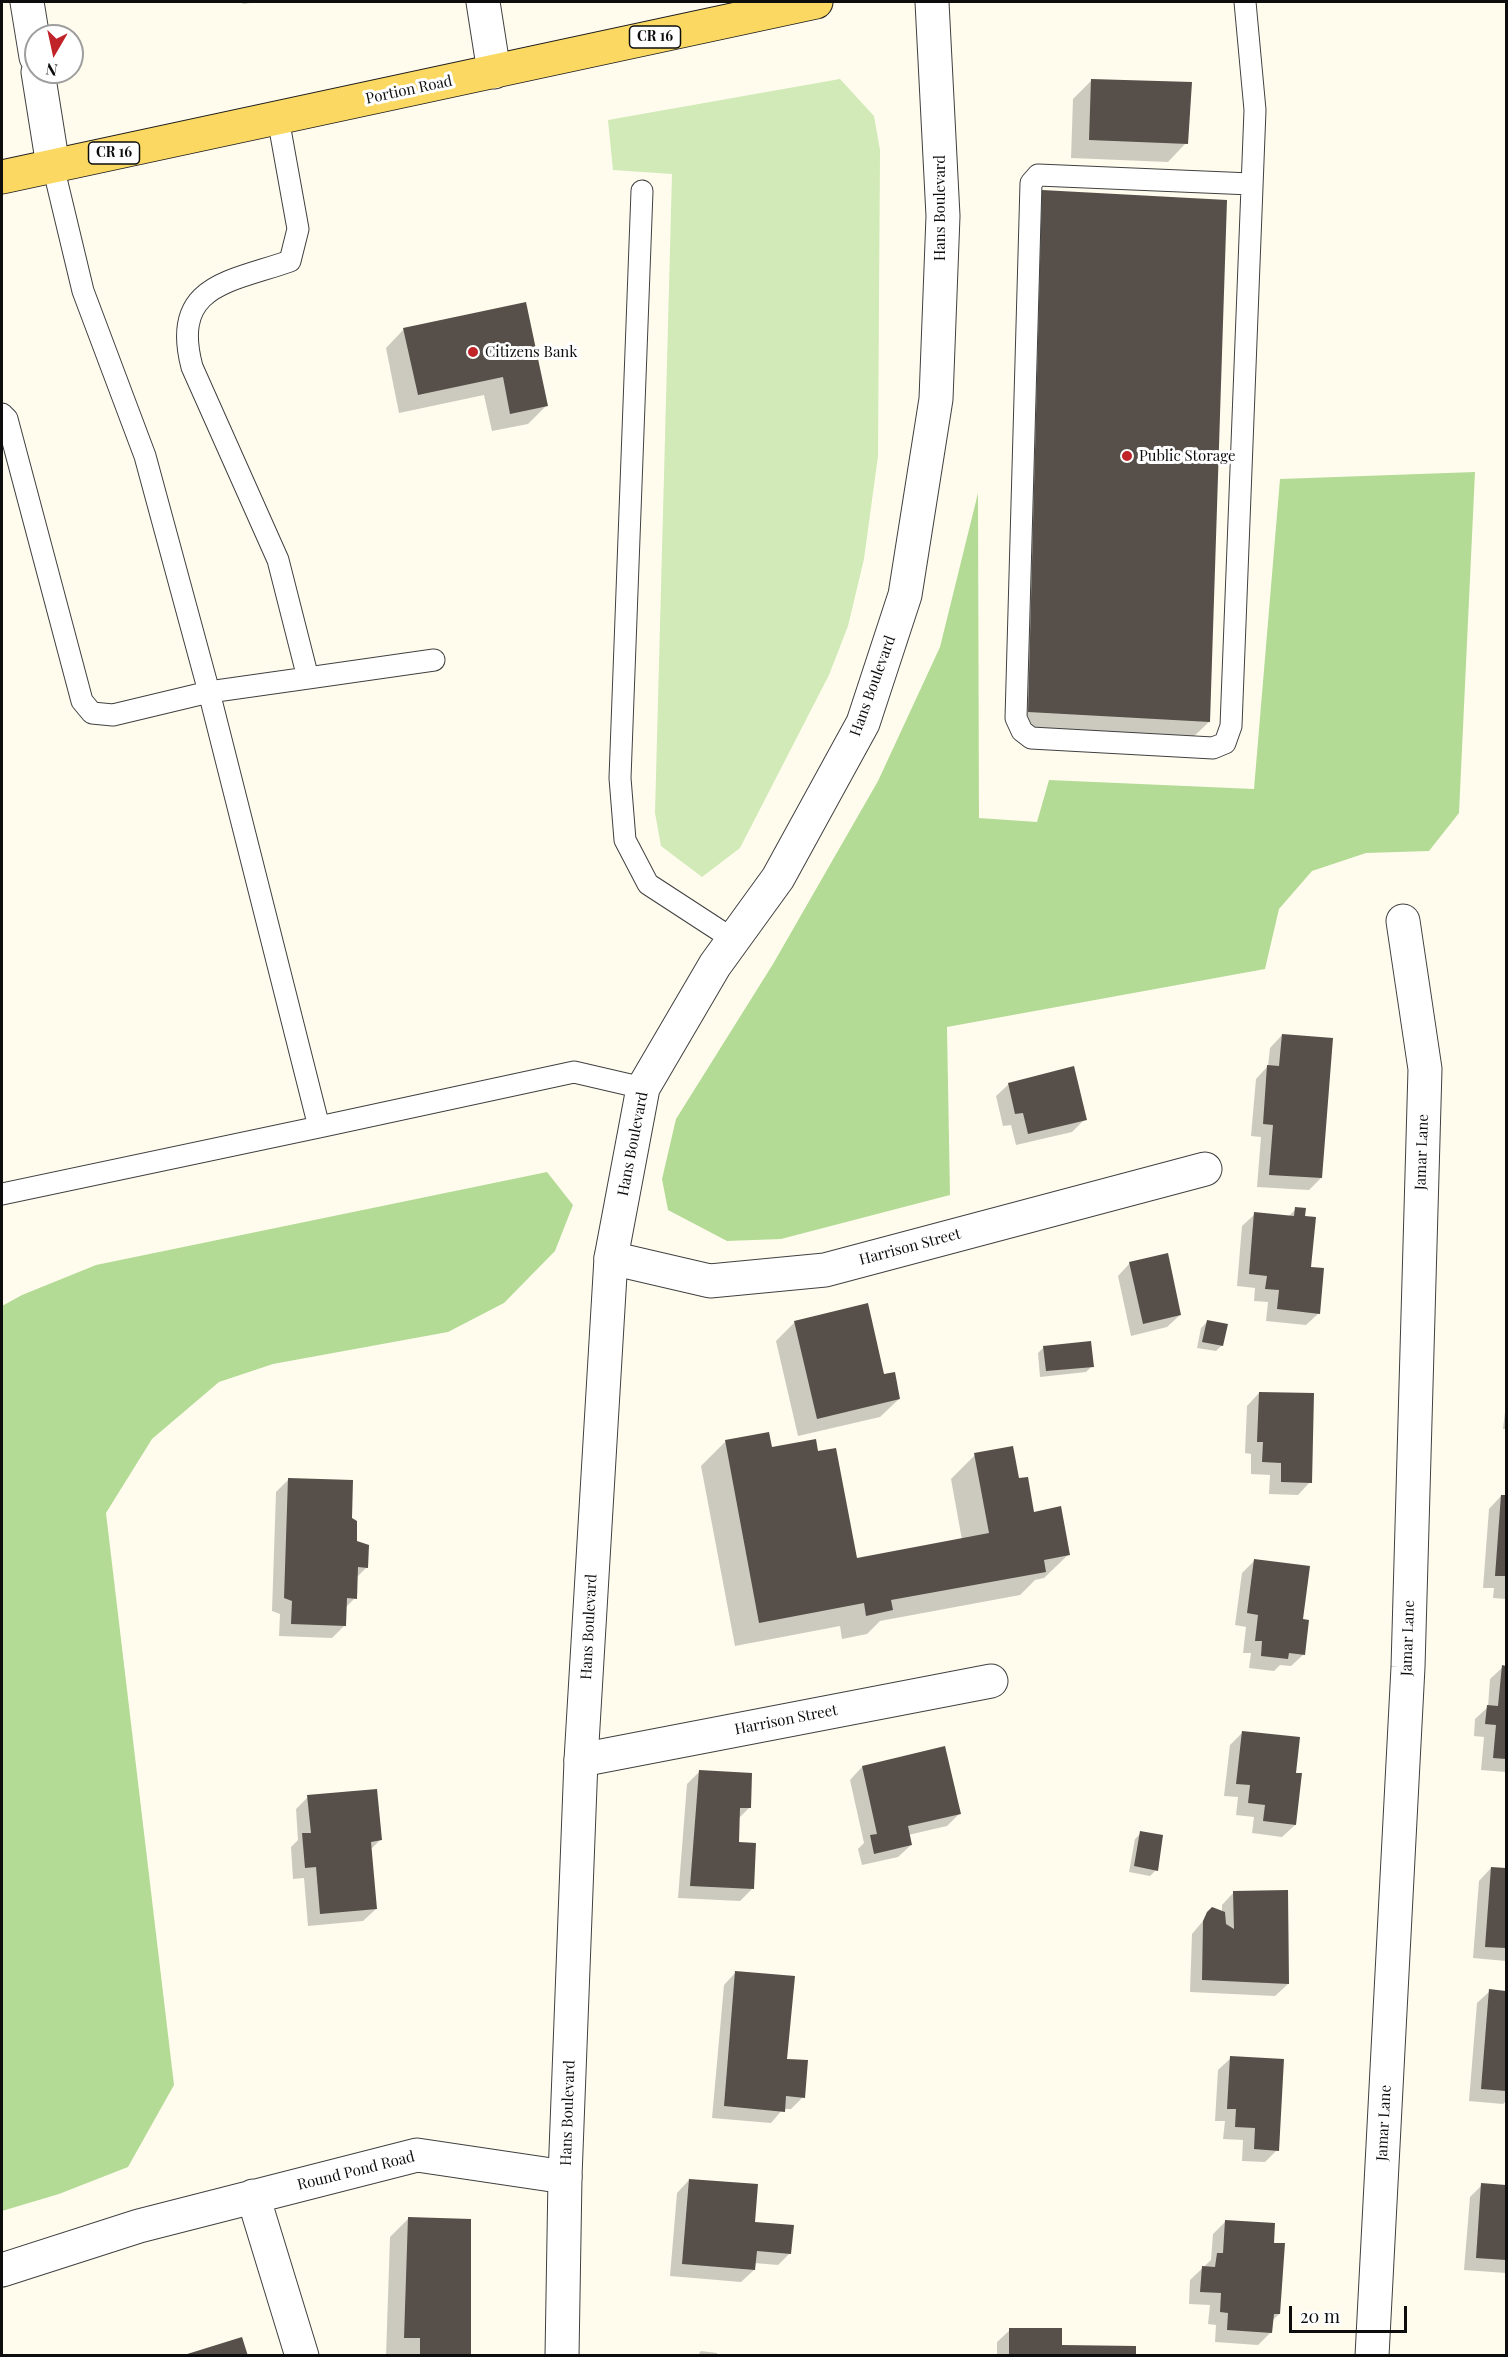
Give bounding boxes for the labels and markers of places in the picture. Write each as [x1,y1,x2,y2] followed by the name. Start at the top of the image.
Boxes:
[485,343,578,361] place label: Citizens Bank
[466,345,480,359] marker: Citizens Bank
[1139,447,1236,465] place label: Public Storage
[1120,449,1134,463] marker: Public Storage

